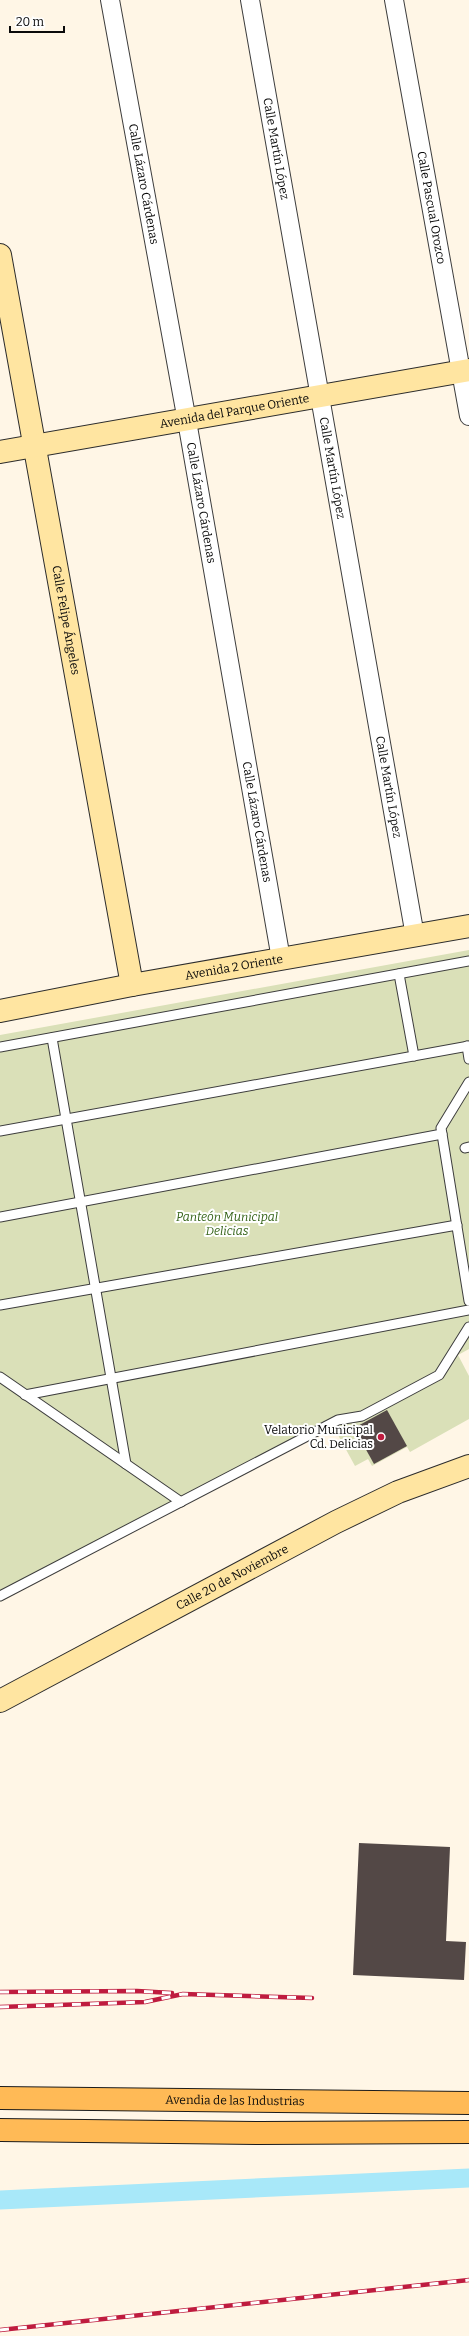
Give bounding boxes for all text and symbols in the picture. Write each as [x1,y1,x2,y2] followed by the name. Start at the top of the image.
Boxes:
[10,8,64,34] scale bar
[16,15,45,29] text: 20 m
[260,97,292,201] street label: Calle Martín López
[126,122,162,246] street label: Calle Lázaro Cárdenas
[414,150,448,265] street label: Calle Pascual Orozco
[159,391,310,431] street label: Avenida del Parque Oriente
[317,416,348,520] street label: Calle Martín López
[184,441,219,565] street label: Calle Lázaro Cárdenas
[49,564,83,676] street label: Calle Felipe Ángeles
[373,735,405,839] street label: Calle Martín López
[240,760,275,884] street label: Calle Lázaro Cárdenas
[184,952,284,983] street label: Avenida 2 Oriente
[176,1210,278,1238] park label: Panteón Municipal Delicias
[264,1423,374,1451] place label: Velatorio Municipal Cd. Delicias
[376,1432,386,1442] marker: Velatorio Municipal Cd. Delicias
[174,1542,291,1613] street label: Calle 20 de Noviembre
[165,2093,305,2108] street label: Avendia de las Industrias

